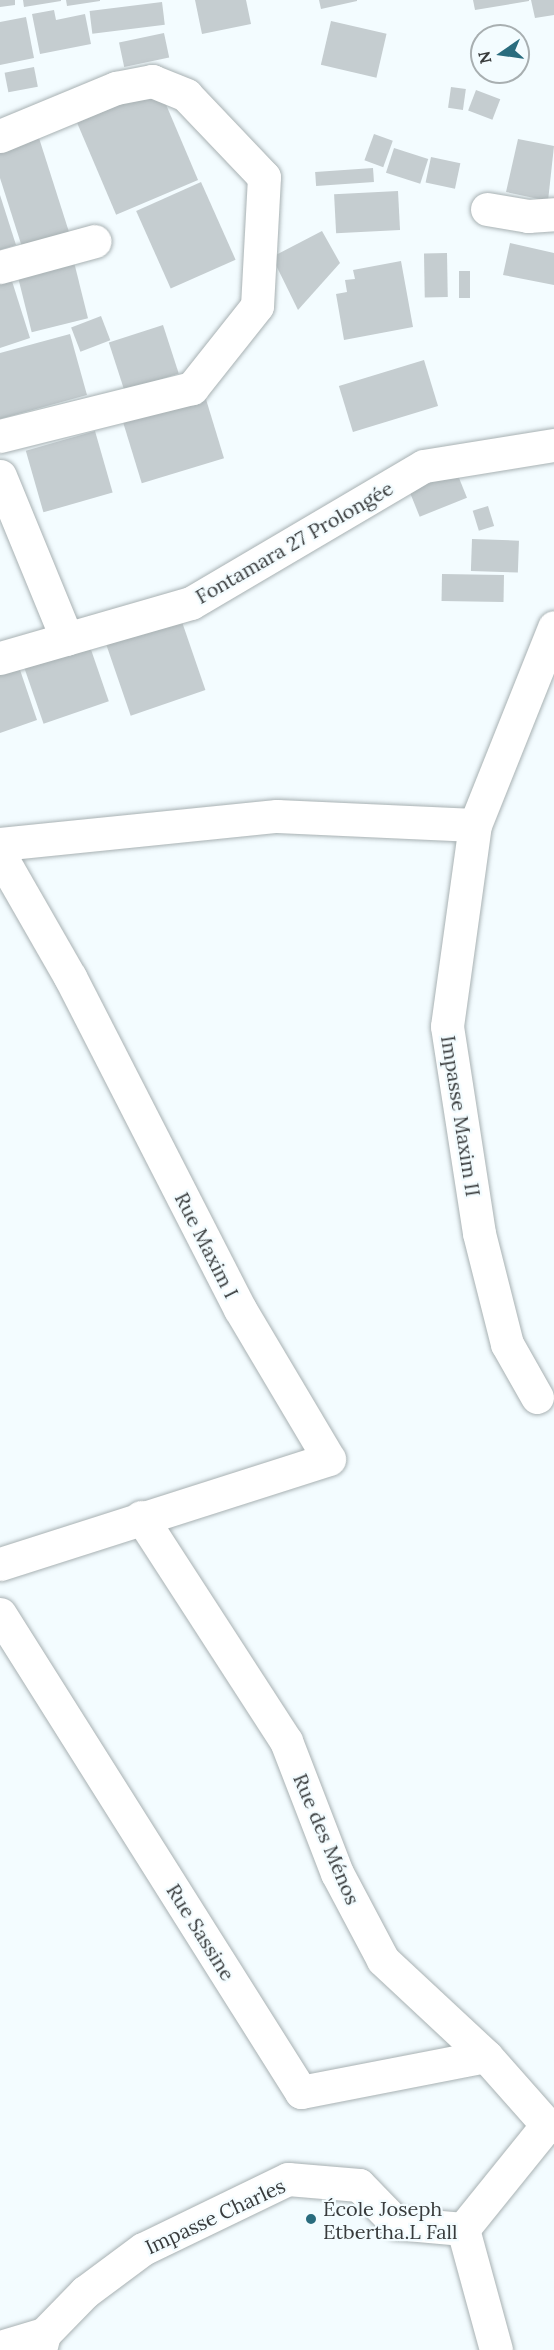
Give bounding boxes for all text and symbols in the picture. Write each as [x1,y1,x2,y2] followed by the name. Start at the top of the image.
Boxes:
[470,24,530,84] north arrow
[473,49,496,66] text: N
[191,476,397,608] street label: Fontamara 27 Prolongée
[436,1034,486,1198] street label: Impasse Maxim II
[170,1188,244,1302] street label: Rue Maxim I
[289,1770,365,1908] street label: Rue des Ménos
[162,1879,240,1985] street label: Rue Sassine
[141,2173,289,2259] street label: Impasse Charles
[323,2196,457,2243] place label: École Joseph Etbertha.L Fall
[304,2212,318,2226] marker: École Joseph Etbertha.L Fall

